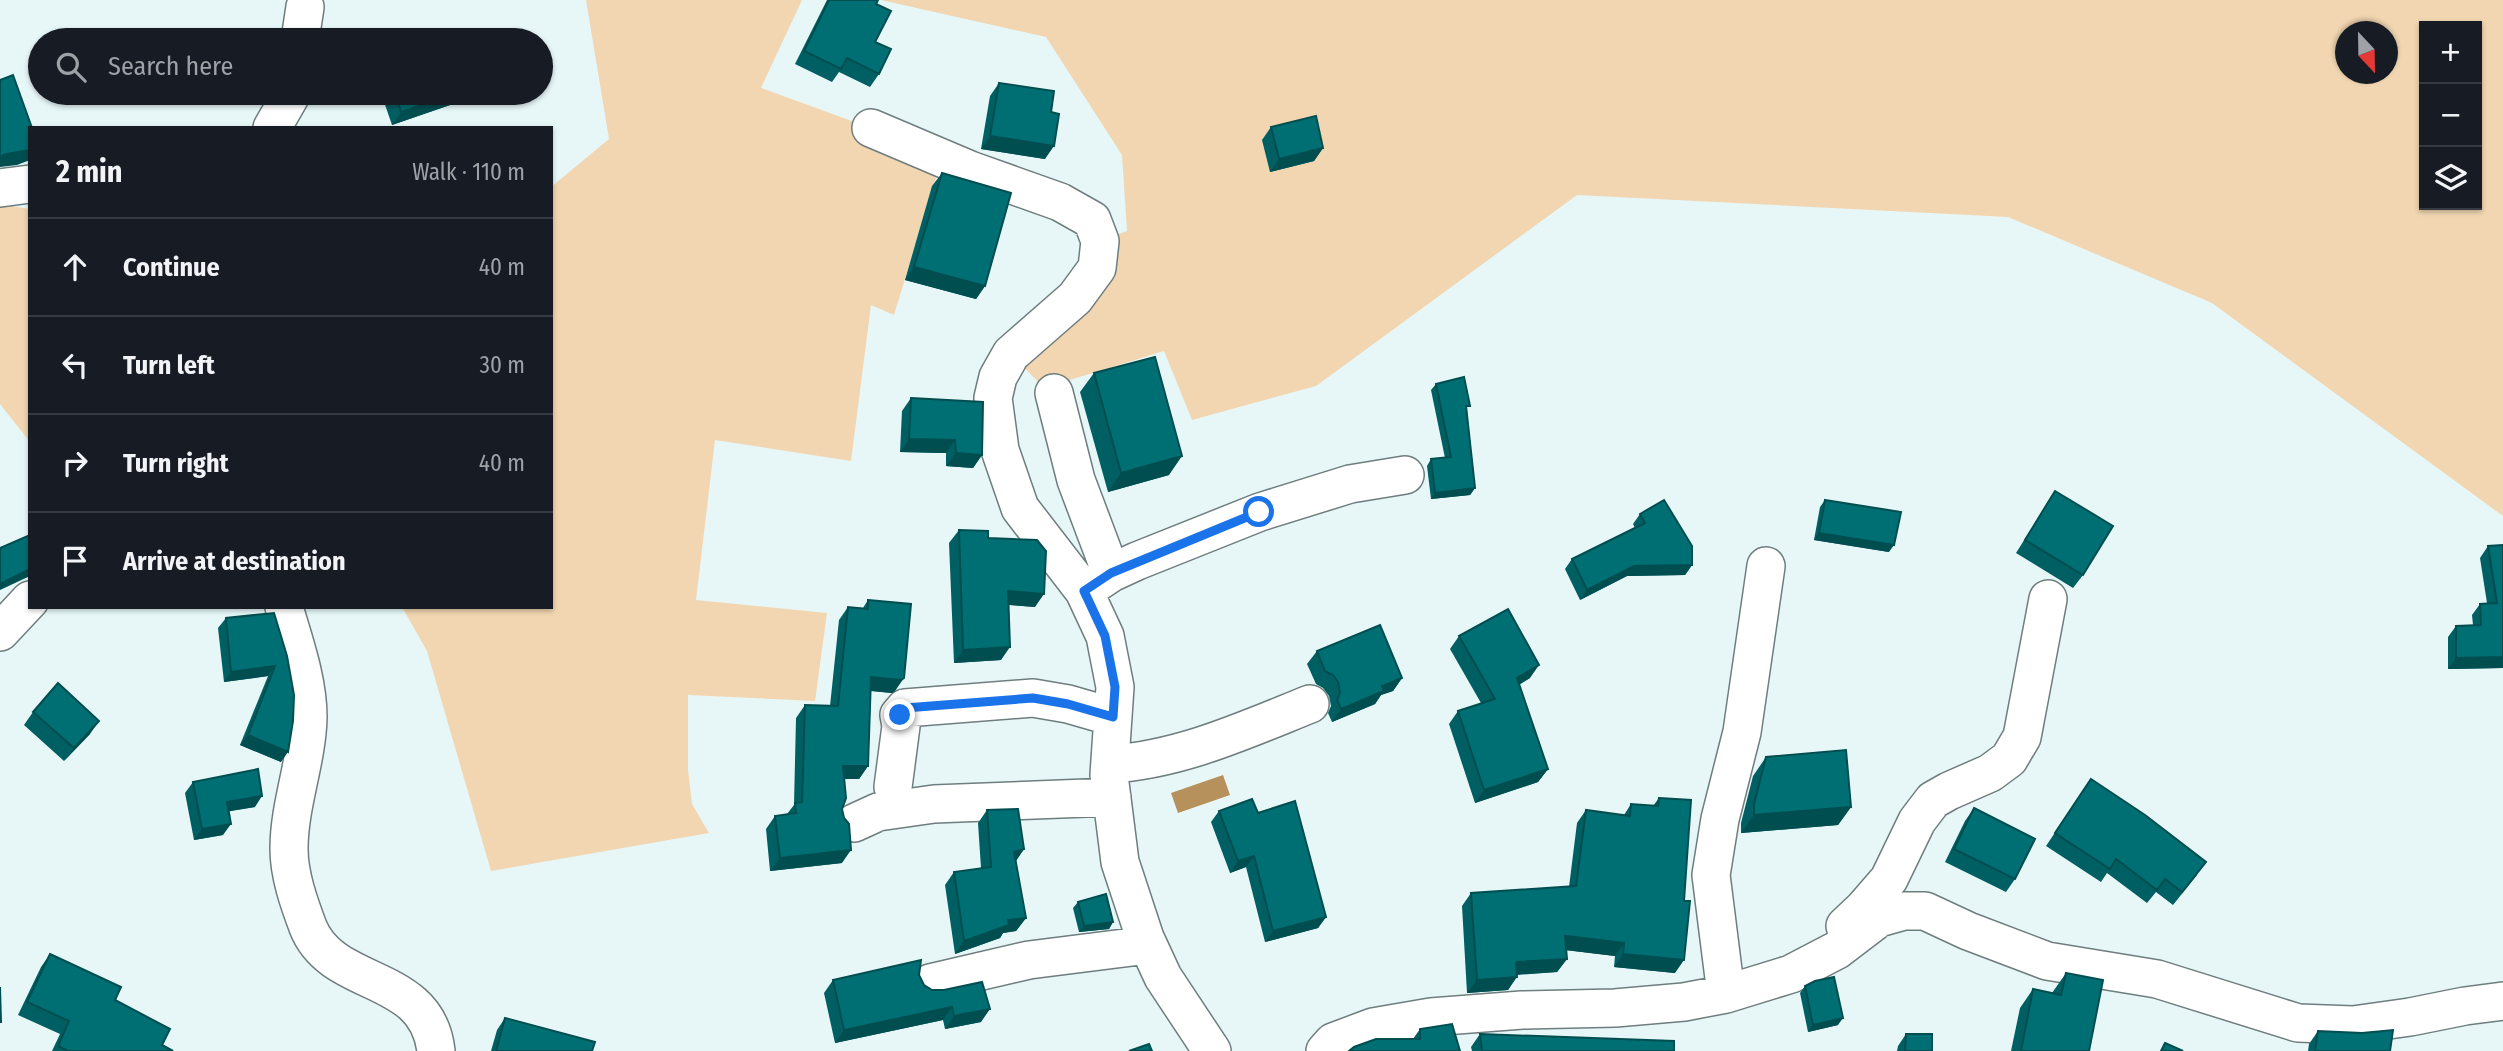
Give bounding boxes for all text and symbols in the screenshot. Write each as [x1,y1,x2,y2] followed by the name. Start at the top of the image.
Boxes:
[2335,21,2398,84] north arrow
[2419,21,2482,210] map controls
[2419,21,2482,84] button: +
[28,28,553,105] search box
[52,48,90,86] icon: search
[108,51,233,82] text: Search here
[2419,84,2482,147] button: −
[2419,147,2482,210] button: layers
[56,154,123,190] text: 2 min
[412,158,525,186] text: Walk · 110 m
[56,248,94,286] icon: ahead
[123,252,220,283] text: Continue
[479,253,525,281] text: 40 m
[56,346,94,384] icon: left
[123,350,215,381] text: Turn left
[480,351,525,379] text: 30 m
[56,444,94,482] icon: right
[123,448,229,479] text: Turn right
[479,449,525,477] text: 40 m
[1243,496,1274,527] route start
[56,542,94,580] icon: arrive
[123,546,346,577] text: Arrive at destination
[884,699,915,730] route end

